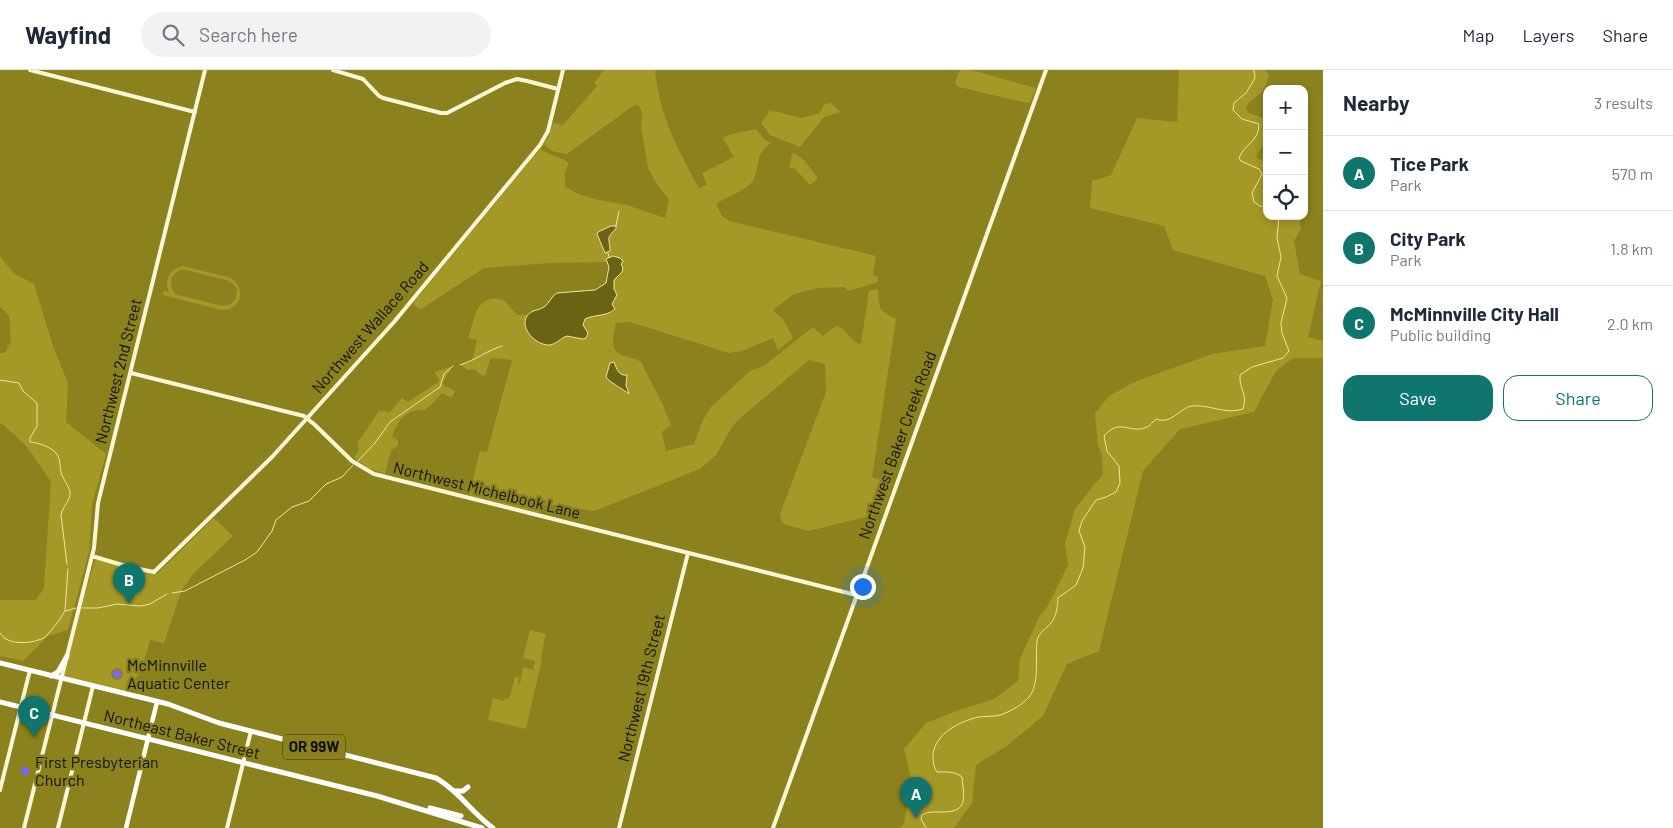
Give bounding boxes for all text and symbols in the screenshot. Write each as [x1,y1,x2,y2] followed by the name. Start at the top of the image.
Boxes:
[141,12,491,57] search box
[25,20,111,49] text: Wayfind
[159,21,187,49] icon: search
[199,23,298,46] text: Search here
[1462,24,1494,46] text: Map
[1522,24,1575,46] text: Layers
[1603,24,1648,46] text: Share
[1263,85,1308,220] map controls
[1263,85,1308,130] button: +
[1343,90,1409,115] text: Nearby
[1594,93,1653,112] text: 3 results
[1263,130,1308,175] button: −
[1390,152,1469,175] text: Tice Park
[1354,164,1364,183] text: A
[1612,164,1653,183] text: 570 m
[1263,175,1308,220] button: locate
[1390,175,1421,194] text: Park
[1390,227,1466,250] text: City Park
[1354,239,1364,258] text: B
[1610,239,1653,258] text: 1.8 km
[1390,250,1421,269] text: Park
[307,257,432,397] street label: Northwest Wallace Road
[90,296,145,445] street label: Northwest 2nd Street
[1390,302,1559,325] text: McMinnville City Hall
[1354,314,1364,333] text: C
[1607,314,1653,333] text: 2.0 km
[1390,325,1491,344] text: Public building
[854,348,939,541] street label: Northwest Baker Creek Road
[1343,375,1493,421] button: Save
[1503,375,1653,421] button: Share
[391,457,583,522] street label: Northwest Michelbook Lane
[113,563,145,604] pin: B
[850,574,876,600] your location
[613,612,668,764] street label: Northwest 19th Street
[127,655,230,692] place label: McMinnville Aquatic Center
[111,668,123,680] marker: McMinnville Aquatic Center
[18,696,50,737] pin: C
[102,705,262,762] street label: Northeast Baker Street
[283,734,345,760] road number: OR 99W
[35,752,159,789] place label: First Presbyterian Church
[19,765,31,777] marker: First Presbyterian Church
[900,777,932,818] pin: A

